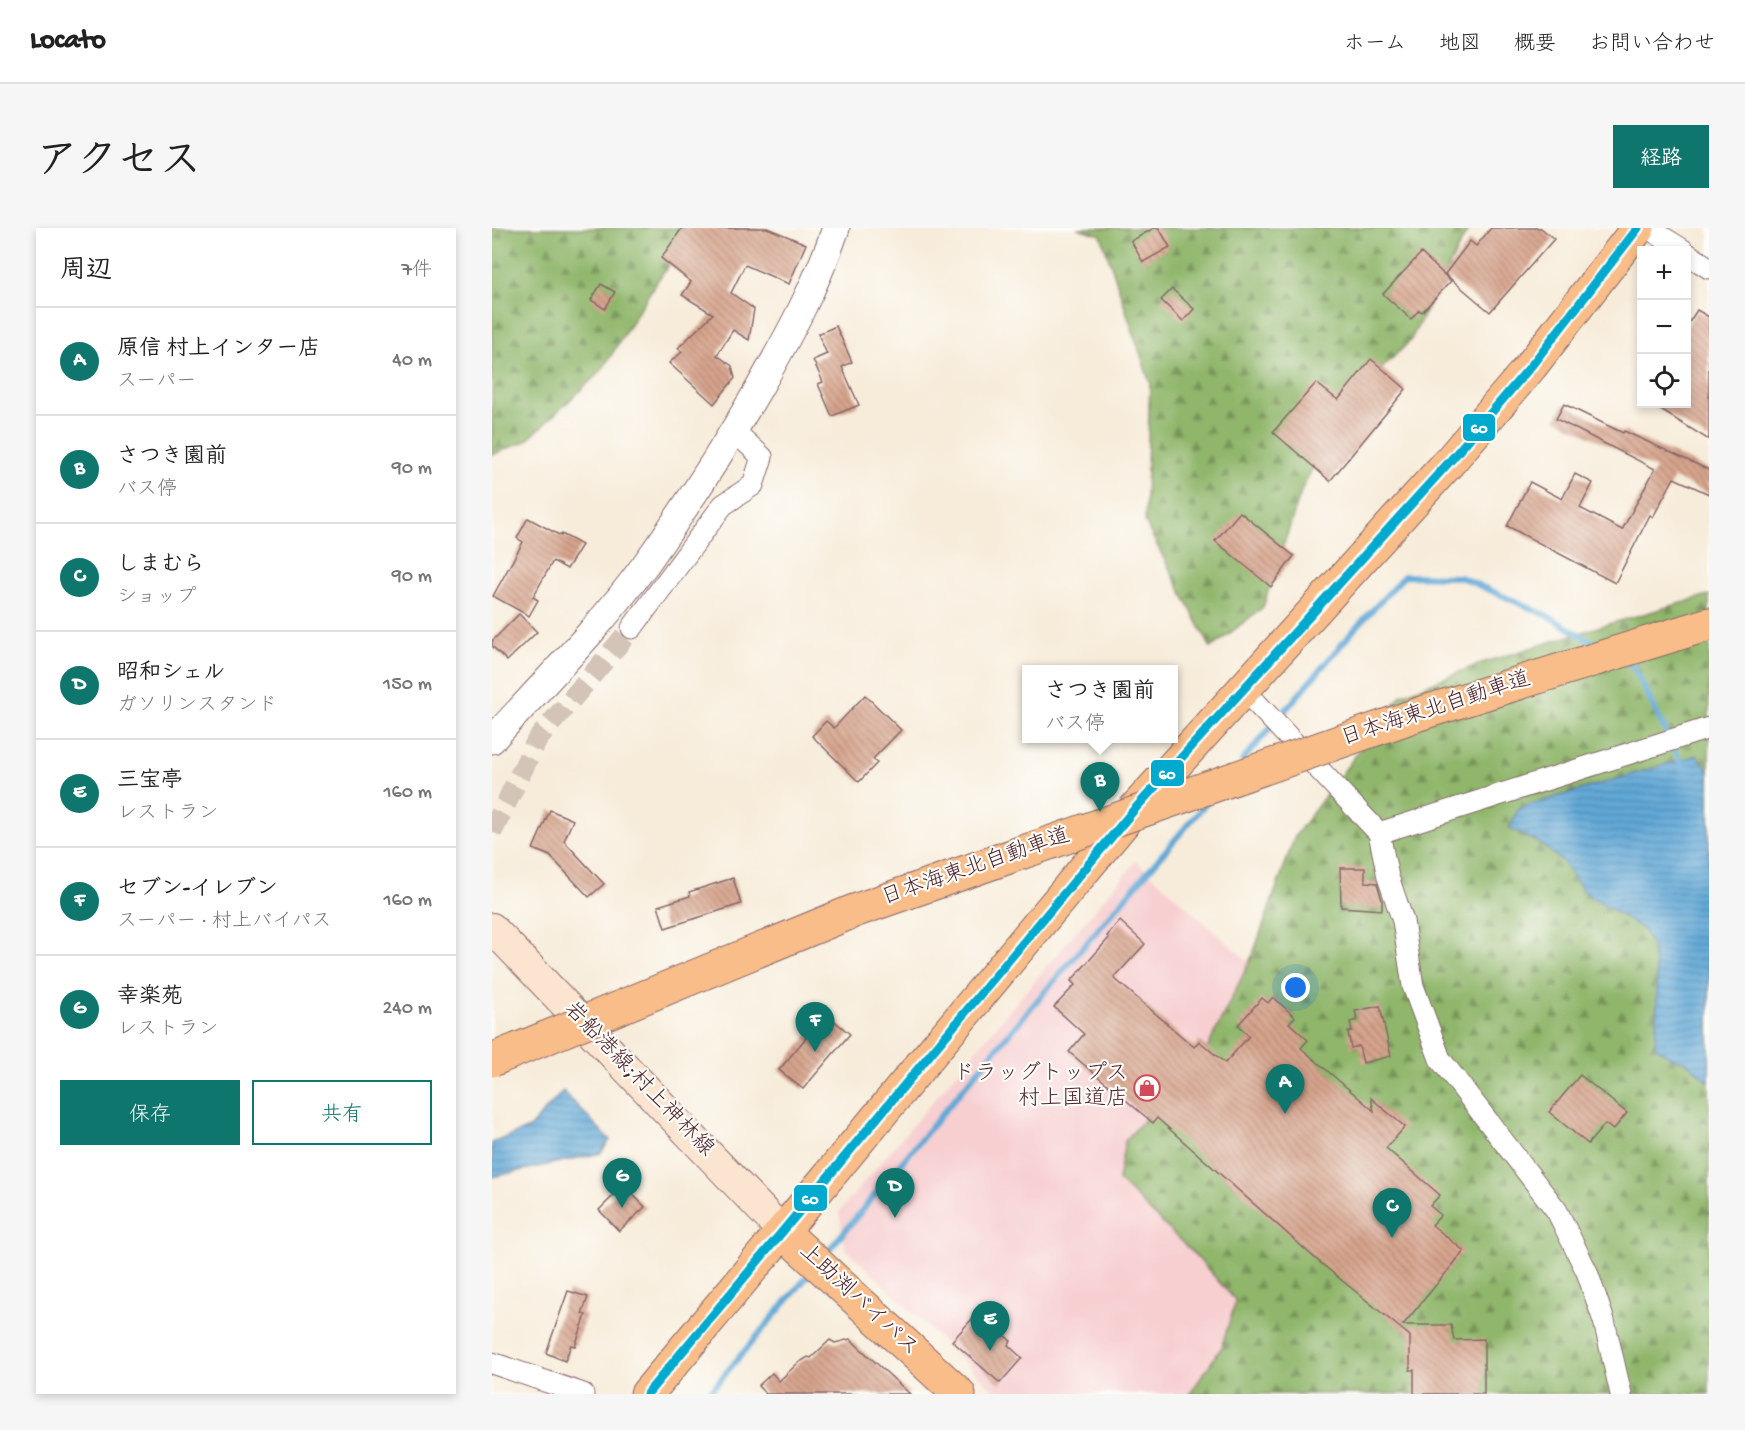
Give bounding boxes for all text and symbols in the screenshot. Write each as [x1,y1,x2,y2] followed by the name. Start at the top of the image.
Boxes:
[30,25,106,58] text: Locato
[1344,33,1406,58] text: ホーム
[1439,33,1481,58] text: 地図
[1514,33,1556,58] text: 概要
[1589,33,1715,58] text: お問い合わせ
[1613,125,1709,188] button: 経路
[36,140,201,189] text: アクセス
[1637,246,1691,408] map controls
[1637,246,1691,300] button: +
[60,257,112,288] text: 周辺
[402,260,432,283] text: 7件
[1637,300,1691,354] button: −
[117,337,320,363] text: 原信 村上インター店
[74,350,85,373] text: A
[392,350,432,373] text: 40 m
[1637,354,1691,408] button: locate
[117,371,196,394] text: スーパー
[1462,413,1496,442] line badge: 60
[1470,421,1488,440] text: 60
[117,445,227,471] text: さつき園前
[74,458,85,481] text: B
[392,458,432,481] text: 90 m
[117,479,177,502] text: バス停
[117,553,205,579] text: しまむら
[74,566,85,589] text: C
[392,566,432,589] text: 90 m
[117,587,196,610] text: ショップ
[117,661,225,687] text: 昭和シェル
[1022,665,1178,743] popup
[1337,665,1534,753] street label: 日本海東北自動車道
[73,674,86,697] text: D
[383,674,432,697] text: 150 m
[1045,680,1155,706] text: さつき園前
[117,695,277,718] text: ガソリンスタンド
[1045,714,1105,737] text: バス停
[1150,759,1185,787] line badge: 60
[1080,762,1120,812] pin: B
[1158,767,1176,786] text: 60
[117,769,183,795] text: 三宝亭
[73,782,86,805] text: E
[383,782,432,805] text: 160 m
[117,803,219,826] text: レストラン
[878,822,1074,913] street label: 日本海東北自動車道
[117,877,278,903] text: セブン-イレブン
[74,890,85,913] text: F
[383,890,432,913] text: 160 m
[117,911,332,934] text: スーパー · 村上バイパス
[1281,973,1310,1002] your location
[117,985,183,1011] text: 幸楽苑
[557,997,719,1163] street label: 岩船港線;村上神林線
[73,998,86,1021] text: G
[382,998,432,1021] text: 240 m
[796,1002,834,1052] pin: F
[117,1019,219,1042] text: レストラン
[953,1061,1128,1113] place label: ドラッグトップス 村上国道店
[1266,1064,1304,1114] pin: A
[1132,1073,1162,1103] shop icon: ドラッグトップス 村上国道店
[60,1080,240,1145] button: 保存
[252,1080,432,1145] button: 共有
[602,1158,642,1208] pin: G
[876,1168,914,1218] pin: D
[793,1184,828,1212] line badge: 60
[1372,1188,1412,1238] pin: C
[801,1192,819,1211] text: 60
[793,1238,924,1363] street label: 上助渕バイパス
[970,1302,1010,1351] pin: E

